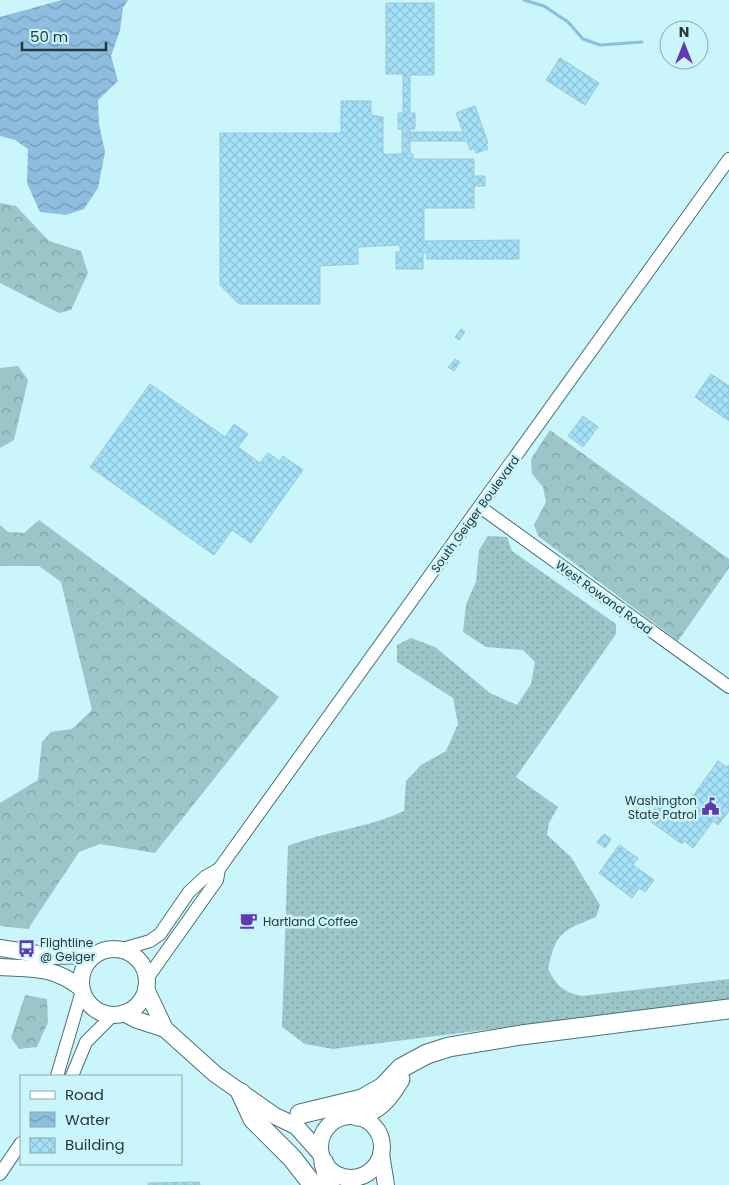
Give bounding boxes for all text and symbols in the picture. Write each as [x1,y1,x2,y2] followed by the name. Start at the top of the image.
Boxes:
[22,20,106,52] scale bar
[659,20,709,70] north arrow
[679,22,689,42] text: N
[30,26,68,47] text: 50 m
[427,452,523,576] street label: South Geiger Boulevard
[552,556,656,638] street label: West Rowand Road
[625,792,697,823] place label: Washington State Patrol
[701,797,721,817] public building icon: Washington State Patrol
[239,911,259,931] cafe icon: Hartland Coffee
[263,913,358,930] place label: Hartland Coffee
[40,934,96,965] place label: Flightline @ Geiger
[16,939,36,959] bus stop icon: Flightline @ Geiger
[20,1075,182,1165] legend
[65,1084,104,1105] text: Road
[65,1109,111,1130] text: Water
[65,1134,125,1155] text: Building

